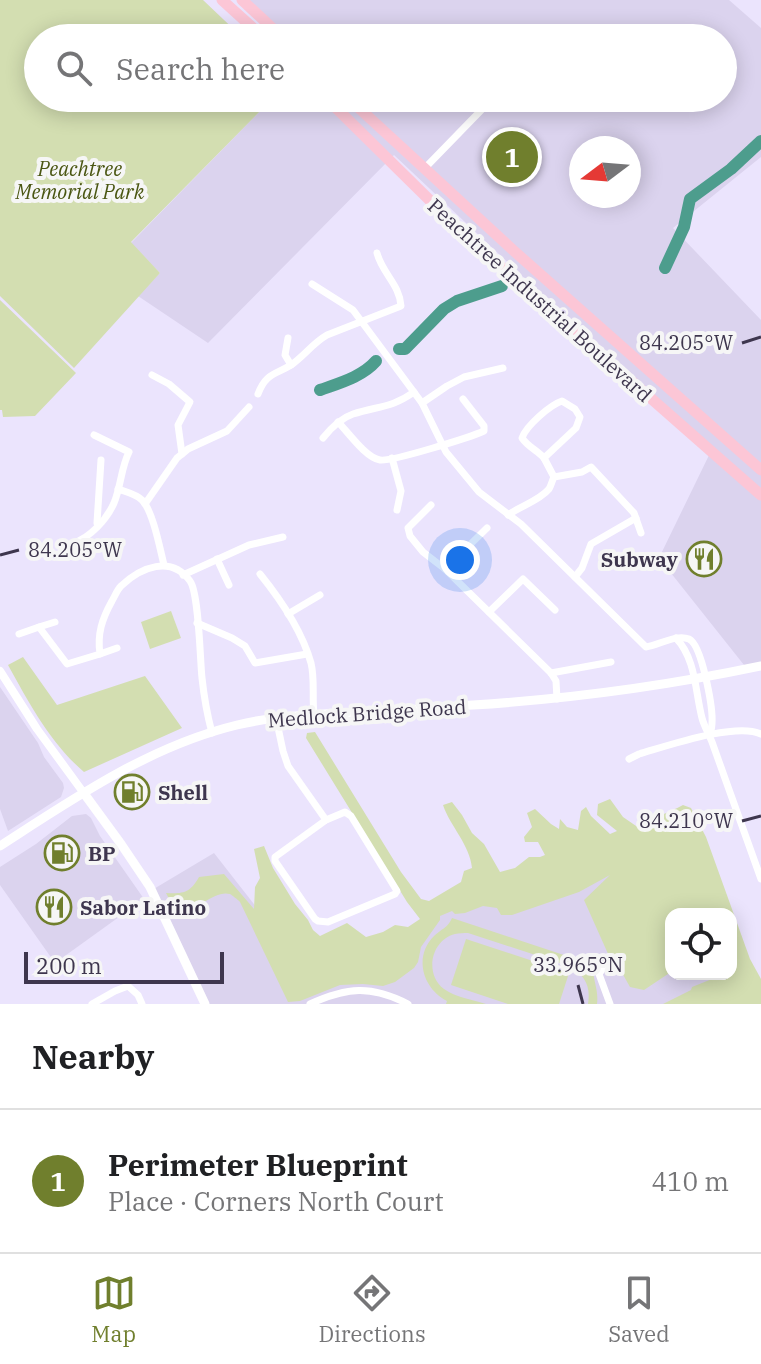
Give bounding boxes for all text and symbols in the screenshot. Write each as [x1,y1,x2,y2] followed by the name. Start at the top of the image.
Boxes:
[24,24,737,112] search box
[52,46,96,90] icon: search
[116,49,285,88] text: Search here
[486,127,538,187] pin: 1
[569,136,641,208] north arrow
[15,155,145,205] park label: Peachtree Memorial Park
[422,192,658,408] street label: Peachtree Industrial Boulevard
[639,329,733,356] text: 84.205°W
[28,536,122,563] text: 84.205°W
[440,540,480,580] your location
[685,540,723,578] restaurant icon: Subway
[601,546,679,573] place label: Subway
[267,693,467,733] street label: Medlock Bridge Road
[113,773,151,811] fuel station icon: Shell
[158,779,208,806] place label: Shell
[639,807,733,834] text: 84.210°W
[43,834,81,872] fuel station icon: BP
[88,840,116,867] place label: BP
[35,888,73,926] restaurant icon: Sabor Latino
[80,894,206,921] place label: Sabor Latino
[665,908,737,980] map controls
[665,908,737,980] button: locate
[24,948,224,984] scale bar
[36,951,102,980] text: 200 m
[533,951,623,978] text: 33.965°N
[32,1034,154,1078] text: Nearby
[108,1145,408,1184] text: Perimeter Blueprint
[50,1164,66,1198] text: 1
[651,1164,729,1198] text: 410 m
[108,1184,444,1218] text: Place · Corners North Court
[91,1271,136,1348] tab: Map
[318,1271,426,1348] tab: Directions
[608,1271,670,1348] tab: Saved

